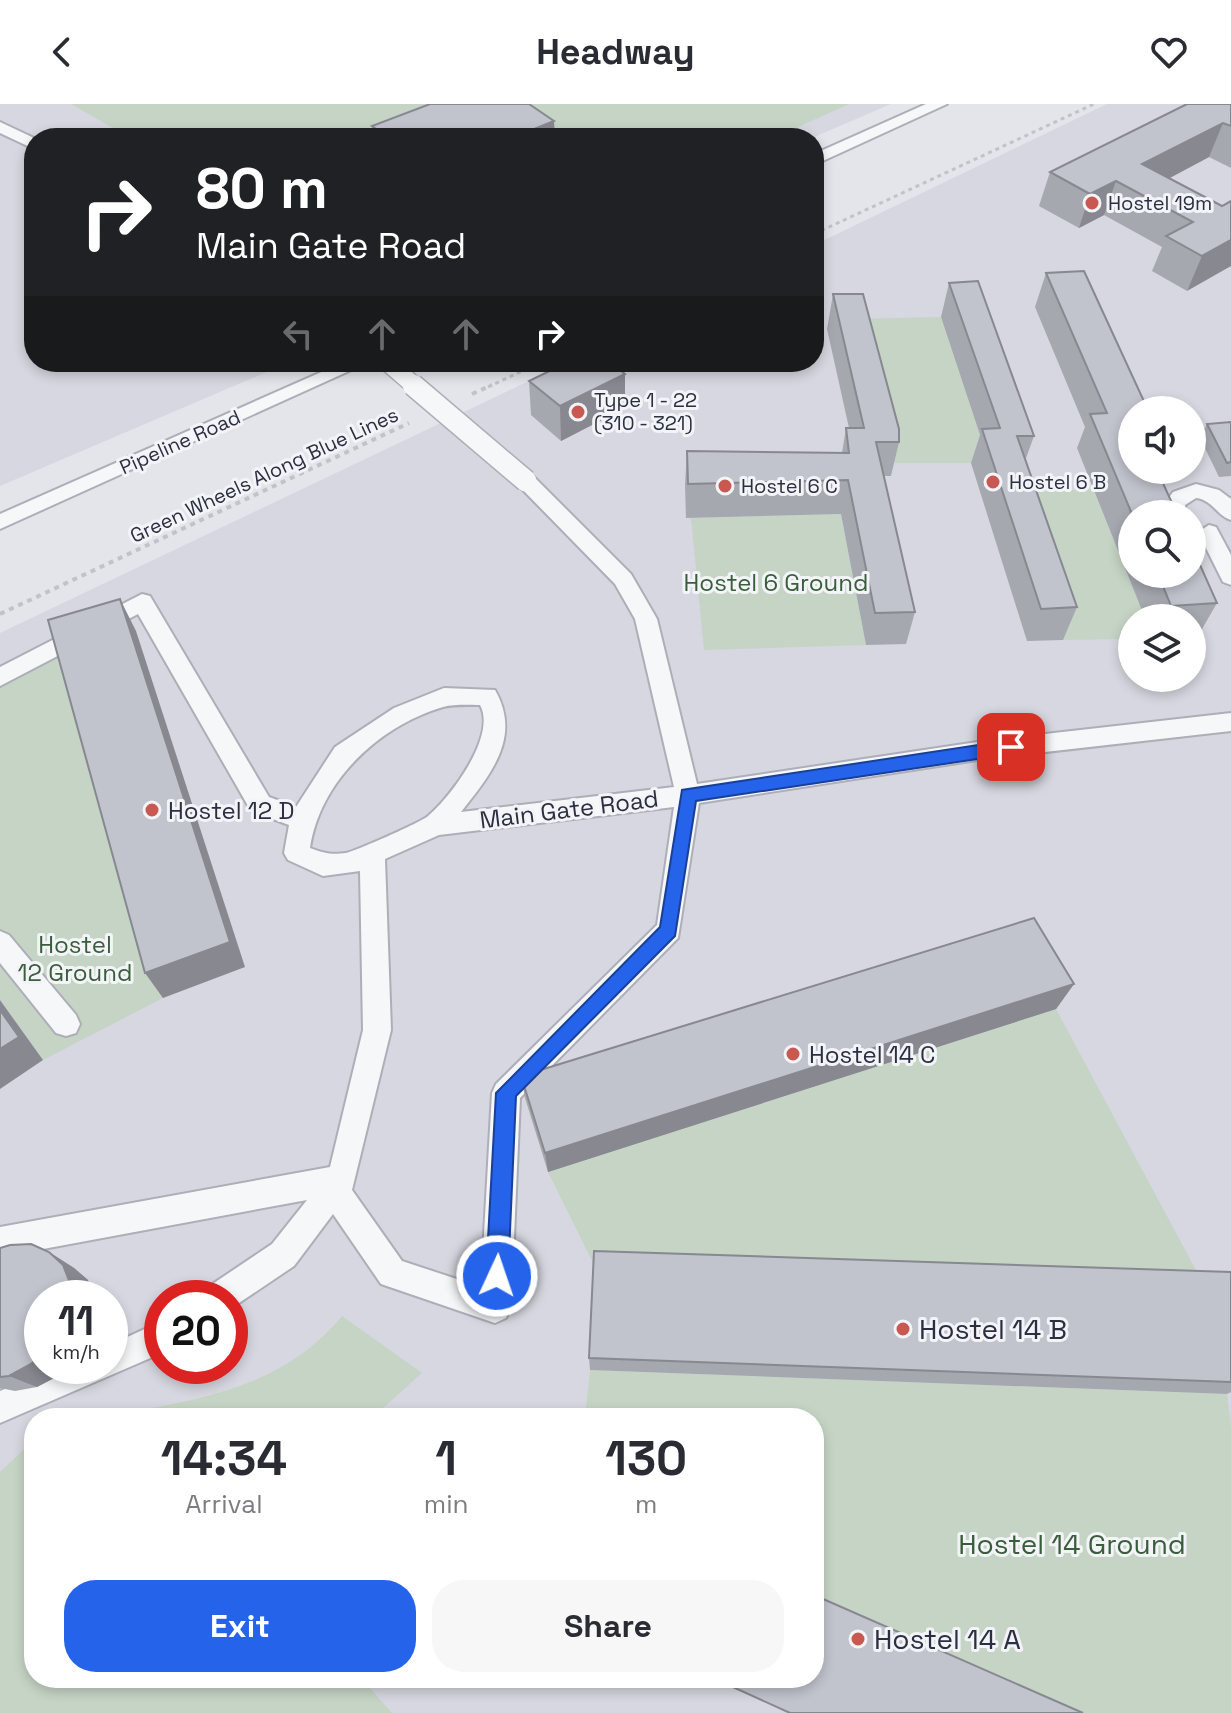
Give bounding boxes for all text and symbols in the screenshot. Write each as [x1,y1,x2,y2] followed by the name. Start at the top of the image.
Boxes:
[536,29,695,75] text: Headway
[40,30,84,74] icon: back
[1147,30,1191,74] icon: heart
[196,153,328,224] text: 80 m
[64,160,168,264] icon: right
[1108,190,1212,216] place label: Hostel 19m
[1083,194,1101,212] marker: Hostel 19m
[196,223,466,269] text: Main Gate Road
[276,312,320,356] icon: left
[360,312,404,356] icon: ahead
[444,312,488,356] icon: ahead
[528,312,572,356] icon: right
[594,387,697,436] place label: Type 1 - 22 (310 - 321)
[1118,396,1206,692] map controls
[1118,396,1206,484] button: sound
[126,401,402,549] street label: Green Wheels Along Blue Lines
[569,403,587,421] marker: Type 1 - 22 (310 - 321)
[115,404,245,480] street label: Pipeline Road
[1009,469,1106,495] place label: Hostel 6 B
[741,473,838,499] place label: Hostel 6 C
[984,473,1002,491] marker: Hostel 6 B
[716,477,734,495] marker: Hostel 6 C
[1118,500,1206,588] button: search
[684,567,868,598] park label: Hostel 6 Ground
[1118,604,1206,692] button: layers
[977,713,1045,781] pin
[989,725,1033,769] icon: arrive
[478,783,660,835] street label: Main Gate Road
[168,795,294,826] place label: Hostel 12 D
[143,801,161,819] marker: Hostel 12 D
[18,929,132,988] park label: Hostel 12 Ground
[809,1039,935,1070] place label: Hostel 14 C
[784,1045,802,1063] marker: Hostel 14 C
[455,1234,539,1318] position arrow
[144,1280,248,1384] speed limit sign: 20
[58,1296,94,1347] text: 11
[919,1311,1067,1347] place label: Hostel 14 B
[894,1320,912,1338] marker: Hostel 14 B
[52,1339,100,1365] text: km/h
[161,1428,287,1489] text: 14:34
[435,1428,457,1489] text: 1
[605,1428,687,1489] text: 130
[185,1487,263,1521] text: Arrival
[424,1487,468,1521] text: min
[635,1487,657,1521] text: m
[958,1526,1186,1562] park label: Hostel 14 Ground
[64,1580,416,1672] button: Exit
[432,1580,784,1672] button: Share
[874,1621,1021,1657] place label: Hostel 14 A
[849,1630,867,1648] marker: Hostel 14 A

